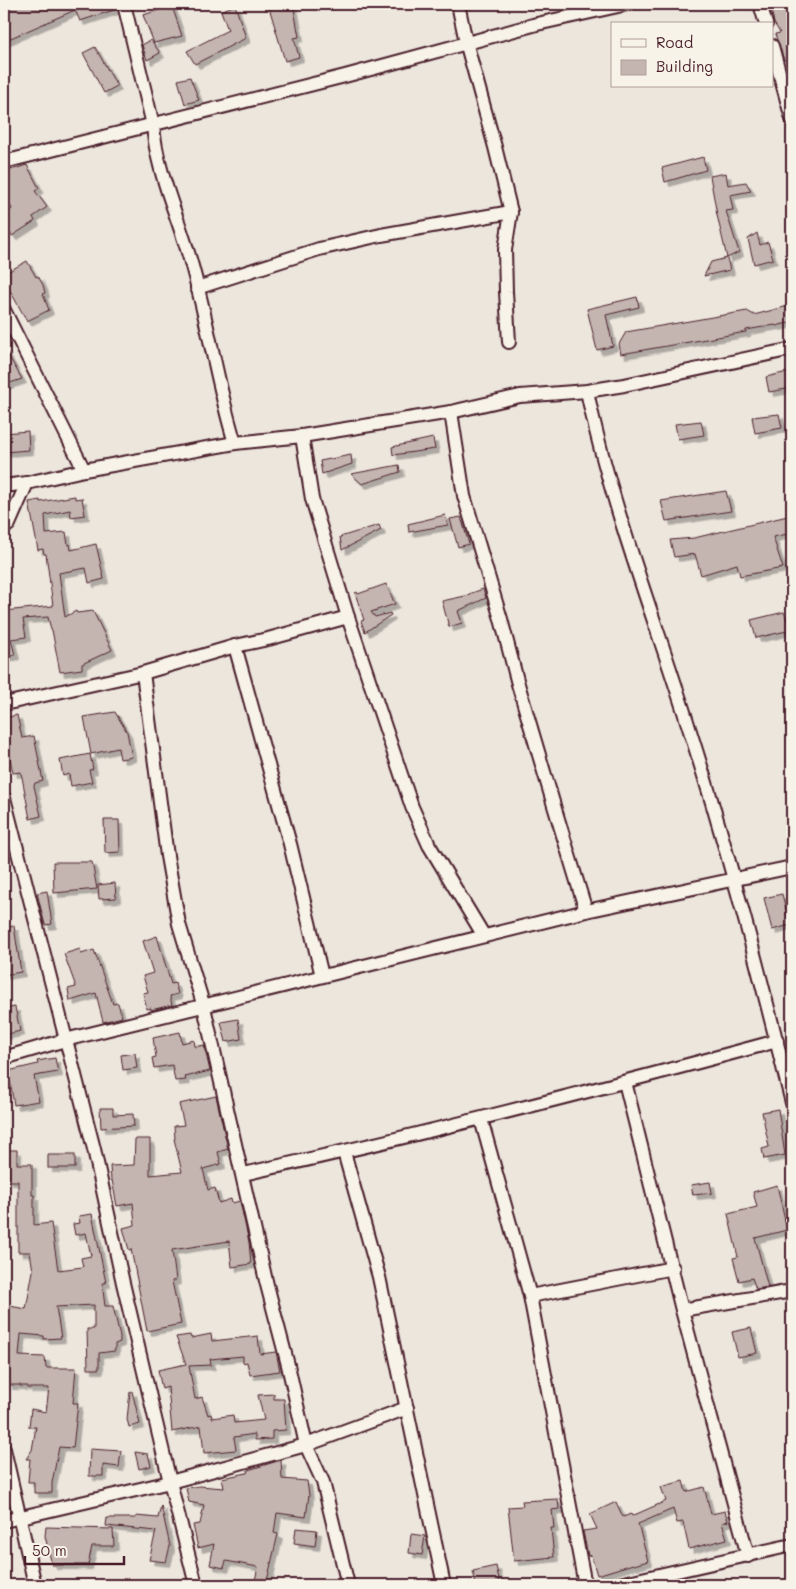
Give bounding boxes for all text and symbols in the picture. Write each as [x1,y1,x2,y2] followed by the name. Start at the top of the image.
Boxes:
[611,22,774,88] legend
[656,32,693,52] text: Road
[656,56,713,76] text: Building
[25,1534,124,1566] scale bar
[32,1540,67,1560] text: 50 m

